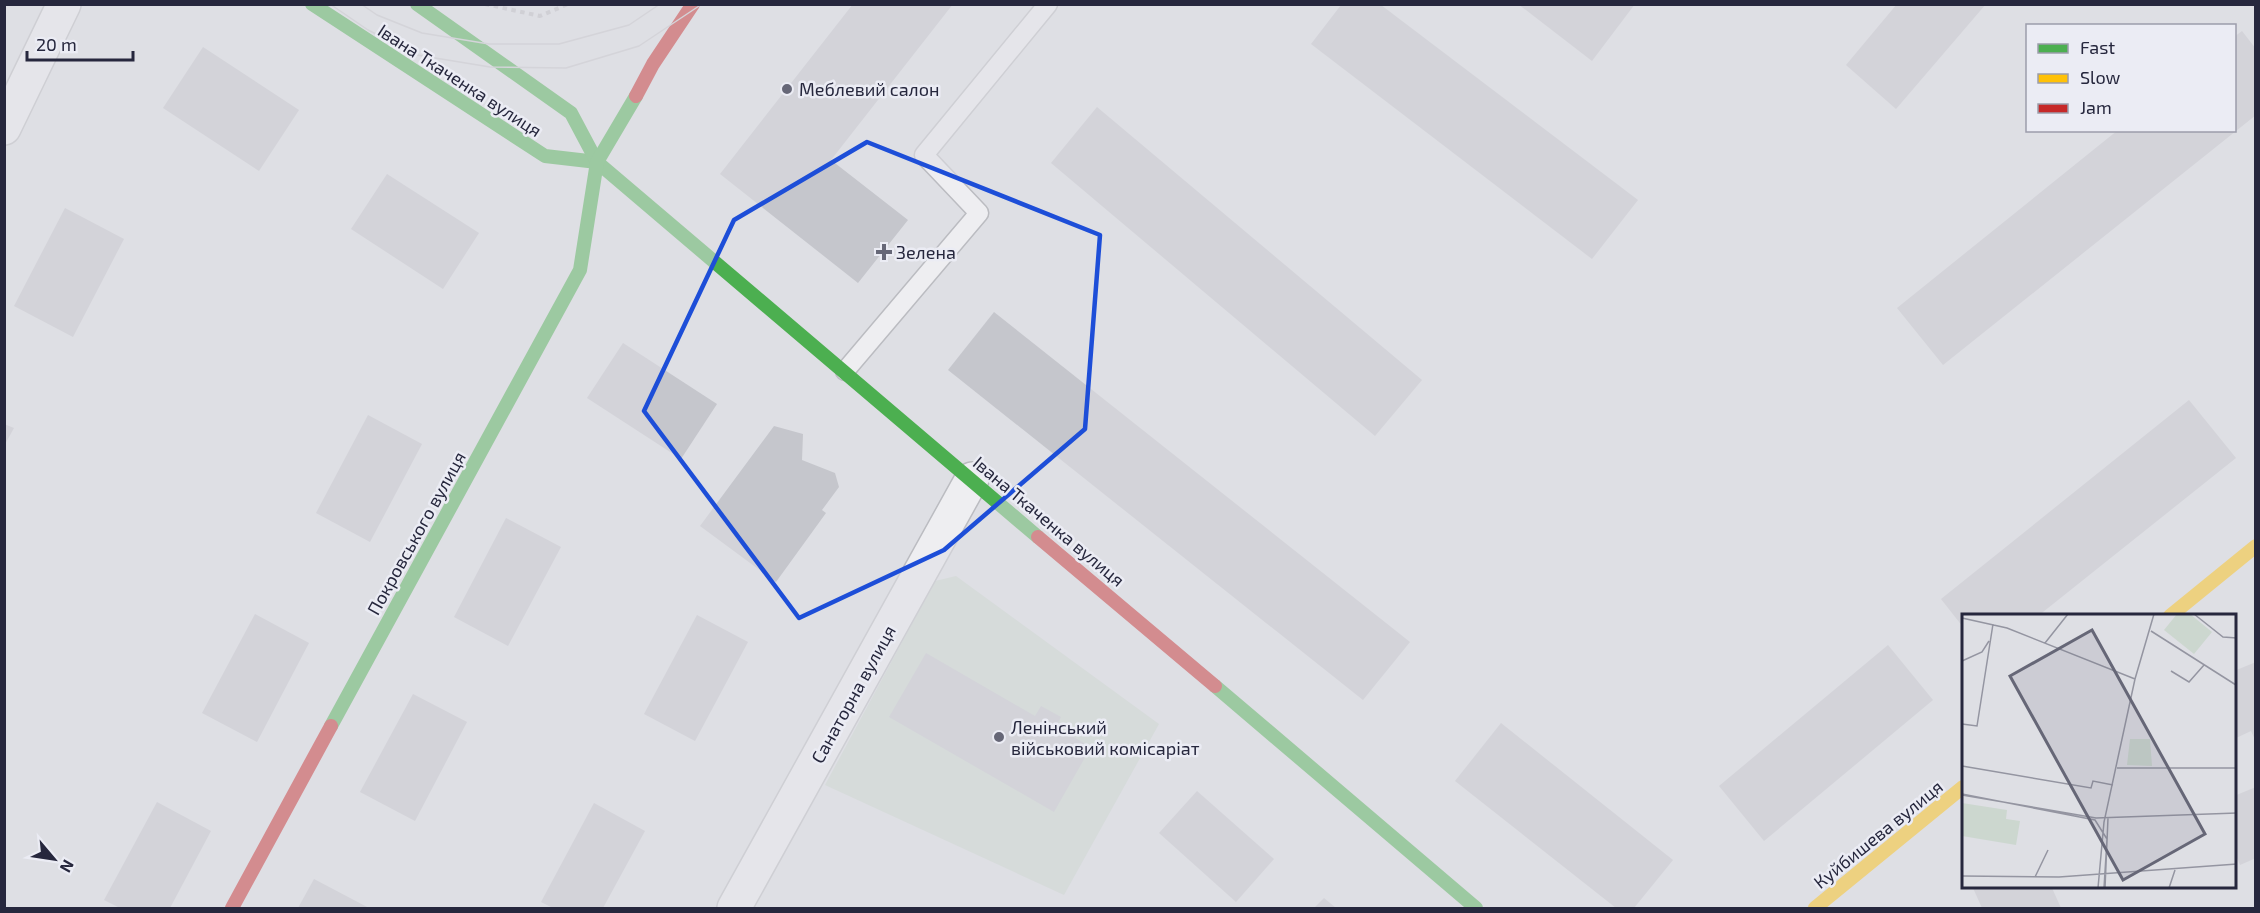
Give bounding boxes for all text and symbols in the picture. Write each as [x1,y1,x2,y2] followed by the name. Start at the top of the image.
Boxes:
[374,19,546,141] street label: Івана Ткаченка вулиця
[27,24,134,62] scale bar
[2026,24,2236,132] legend
[36,33,77,55] text: 20 m
[2080,36,2115,58] text: Fast
[2080,66,2121,88] text: Slow
[799,78,939,100] place label: Меблевий салон
[780,82,794,96] marker: Меблевий салон
[2080,96,2112,118] text: Jam
[896,241,956,263] place label: Зелена
[877,245,891,259] marker: Зелена
[362,448,470,618] street label: Покровського вулиця
[969,451,1129,591] street label: Івана Ткаченка вулиця
[1962,614,2236,889] inset map
[806,621,900,767] street label: Санаторна вулиця
[1011,716,1200,759] place label: Ленінський військовий комісаріат
[992,730,1006,744] marker: Ленінський військовий комісаріат
[1809,775,1947,893] street label: Куйбишева вулиця
[24,829,84,889] north arrow
[56,857,79,876] text: N

